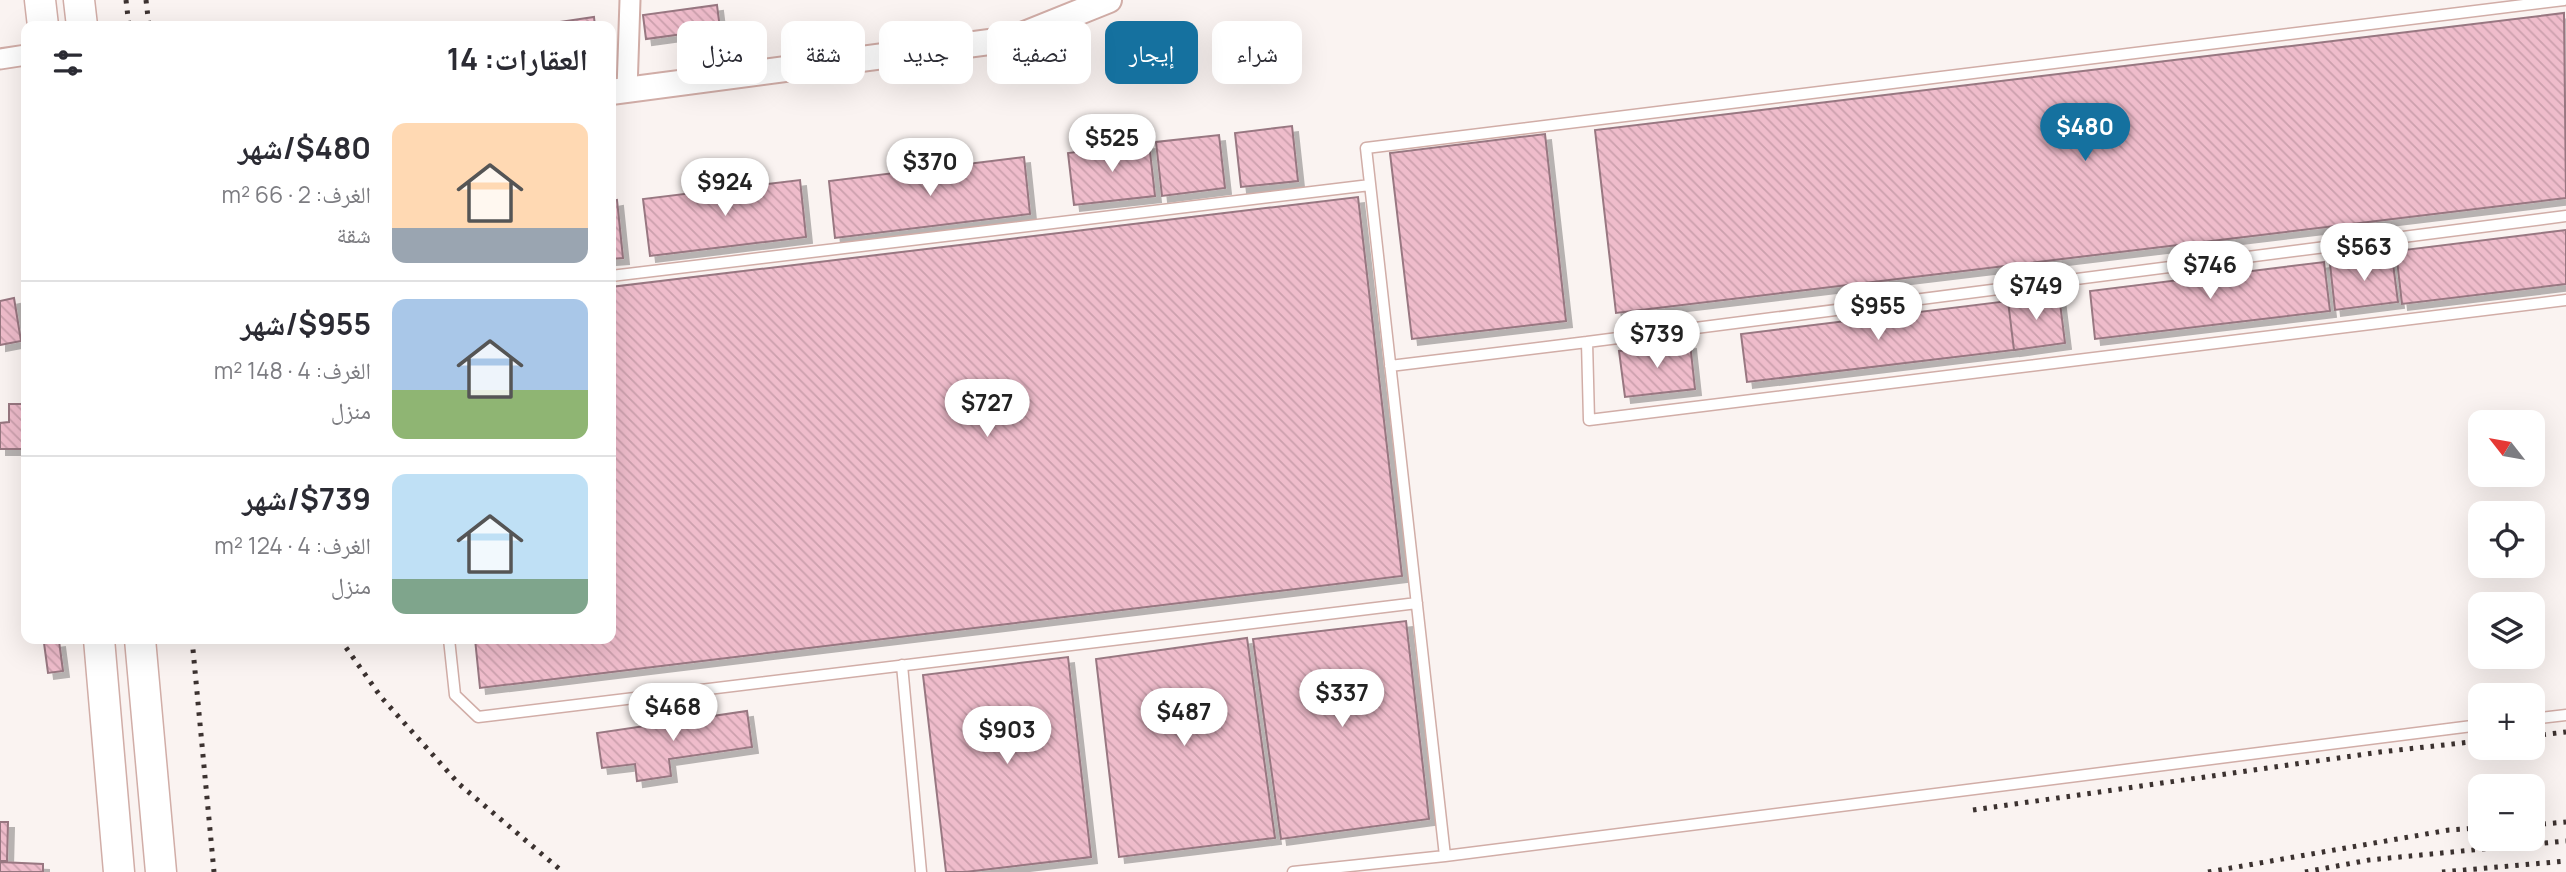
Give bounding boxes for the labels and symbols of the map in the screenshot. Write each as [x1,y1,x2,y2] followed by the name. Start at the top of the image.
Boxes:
[2044,104,2126,163] pin: $480
[1071,114,1153,174] pin: $525
[889,138,971,198] pin: $370
[684,158,766,218] pin: $924
[2323,224,2405,283] pin: $563
[2169,242,2251,301] pin: $746
[1995,262,2077,322] pin: $749
[1837,282,1919,342] pin: $955
[1616,310,1698,370] pin: $739
[946,380,1028,439] pin: $727
[2468,410,2544,486] north arrow
[1301,670,1383,729] pin: $337
[632,684,714,743] pin: $468
[1143,688,1225,748] pin: $487
[966,706,1048,766] pin: $903

